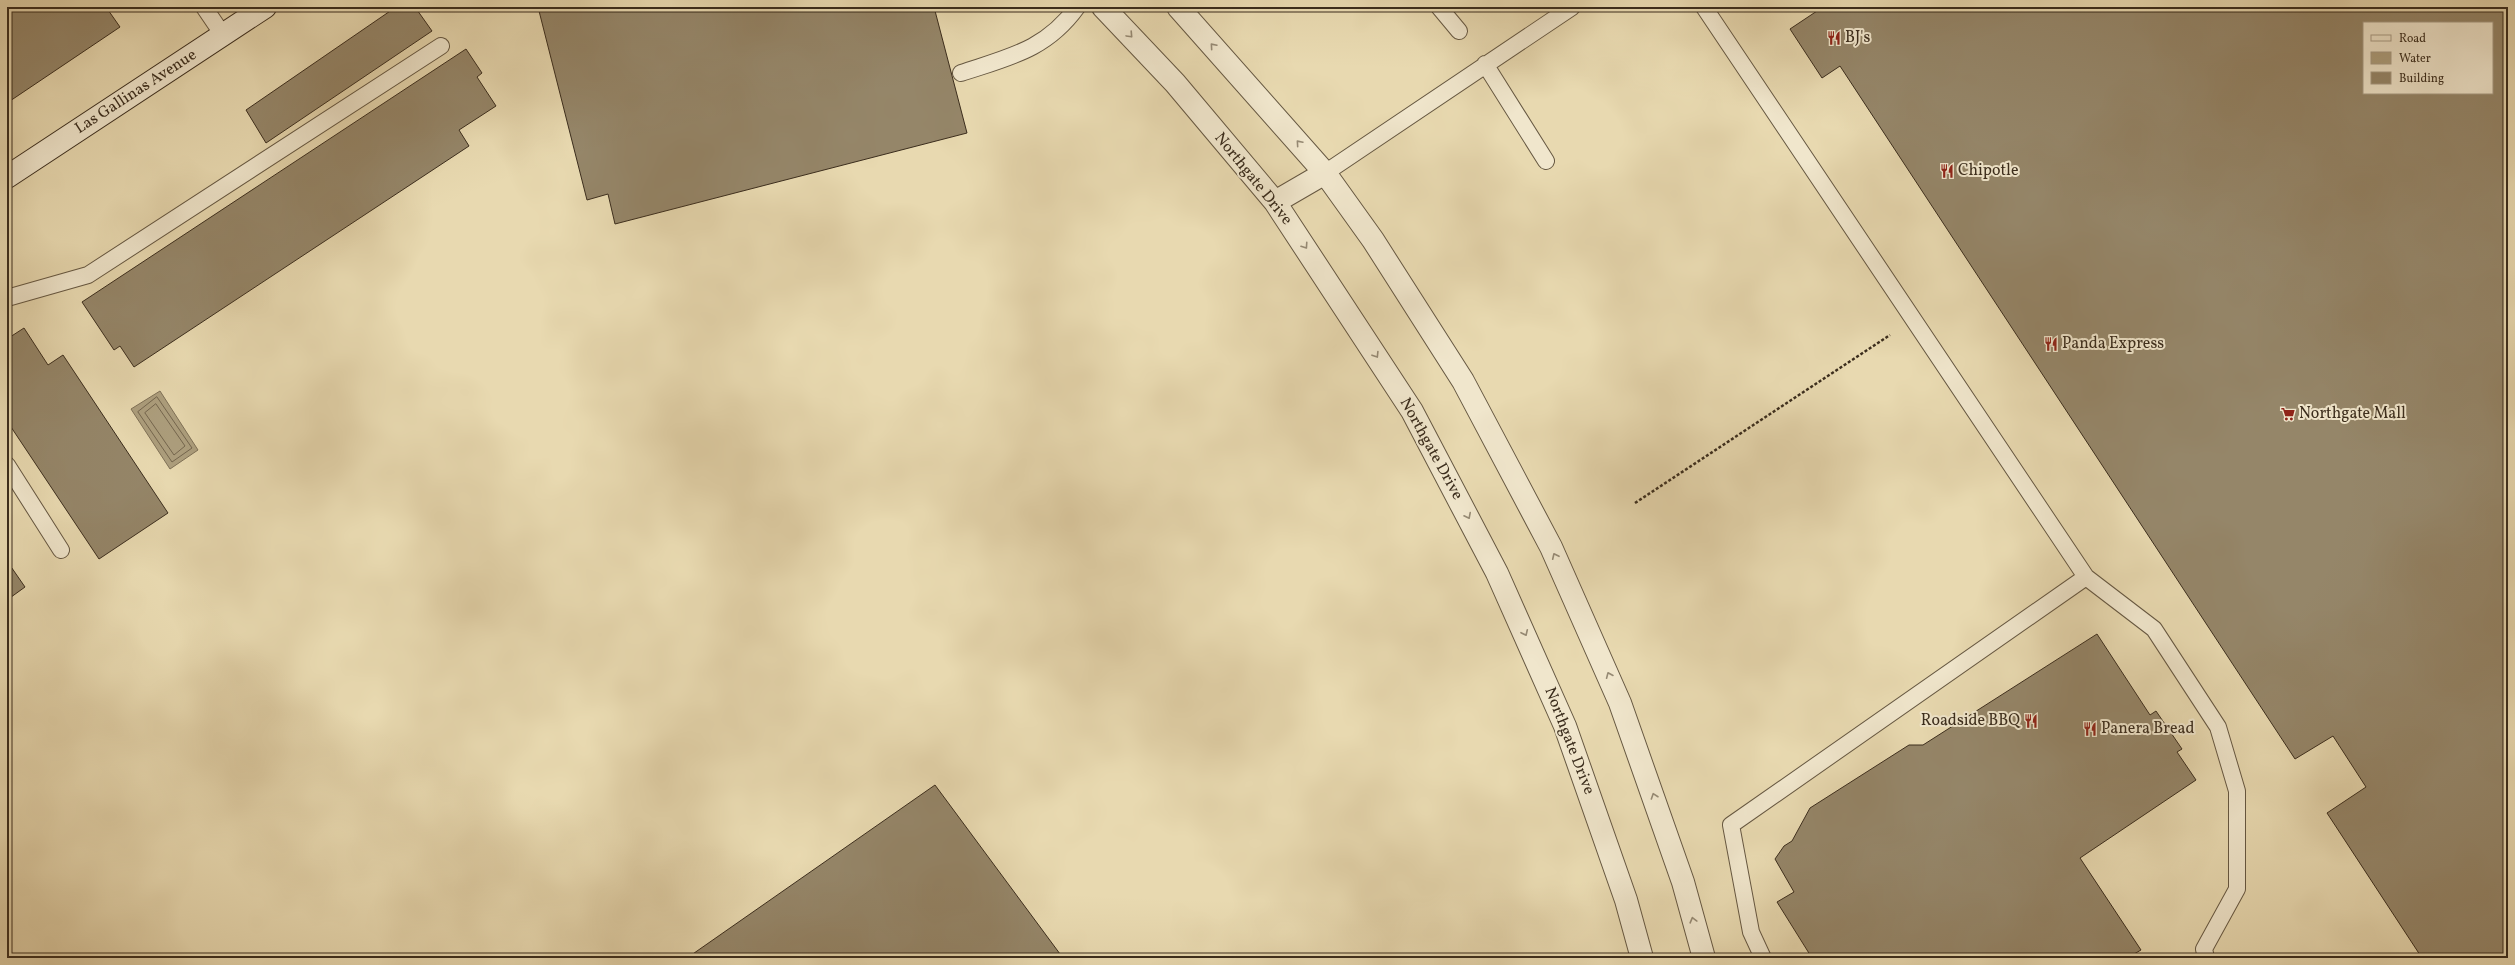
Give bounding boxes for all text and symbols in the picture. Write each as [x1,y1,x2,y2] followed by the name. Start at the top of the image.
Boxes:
[2363,22,2493,94] legend
[1845,27,1870,49] place label: BJ's
[1125,30,1133,38] one-way arrow
[1826,30,1842,46] restaurant icon: BJ's
[2399,31,2426,47] text: Road
[1210,43,1218,51] one-way arrow
[71,44,201,140] street label: Las Gallinas Avenue
[2399,51,2431,67] text: Water
[2399,71,2444,87] text: Building
[1209,128,1297,230] street label: Northgate Drive
[1297,141,1304,148] one-way arrow
[1958,160,2018,182] place label: Chipotle
[1939,163,1955,179] restaurant icon: Chipotle
[1300,242,1307,249] one-way arrow
[2062,333,2164,355] place label: Panda Express
[2043,336,2059,352] restaurant icon: Panda Express
[1371,351,1378,358] one-way arrow
[1394,394,1468,504] street label: Northgate Drive
[2299,403,2406,425] place label: Northgate Mall
[2280,406,2296,422] supermarket icon: Northgate Mall
[1463,512,1471,519] one-way arrow
[1552,553,1560,560] one-way arrow
[1520,628,1528,636] one-way arrow
[1605,671,1613,678] one-way arrow
[1538,684,1600,798] street label: Northgate Drive
[1921,710,2021,732] place label: Roadside BBQ
[2023,713,2039,729] restaurant icon: Roadside BBQ
[2101,718,2195,740] place label: Panera Bread
[2082,721,2098,737] restaurant icon: Panera Bread
[1650,793,1659,800] one-way arrow
[1690,917,1698,924] one-way arrow

